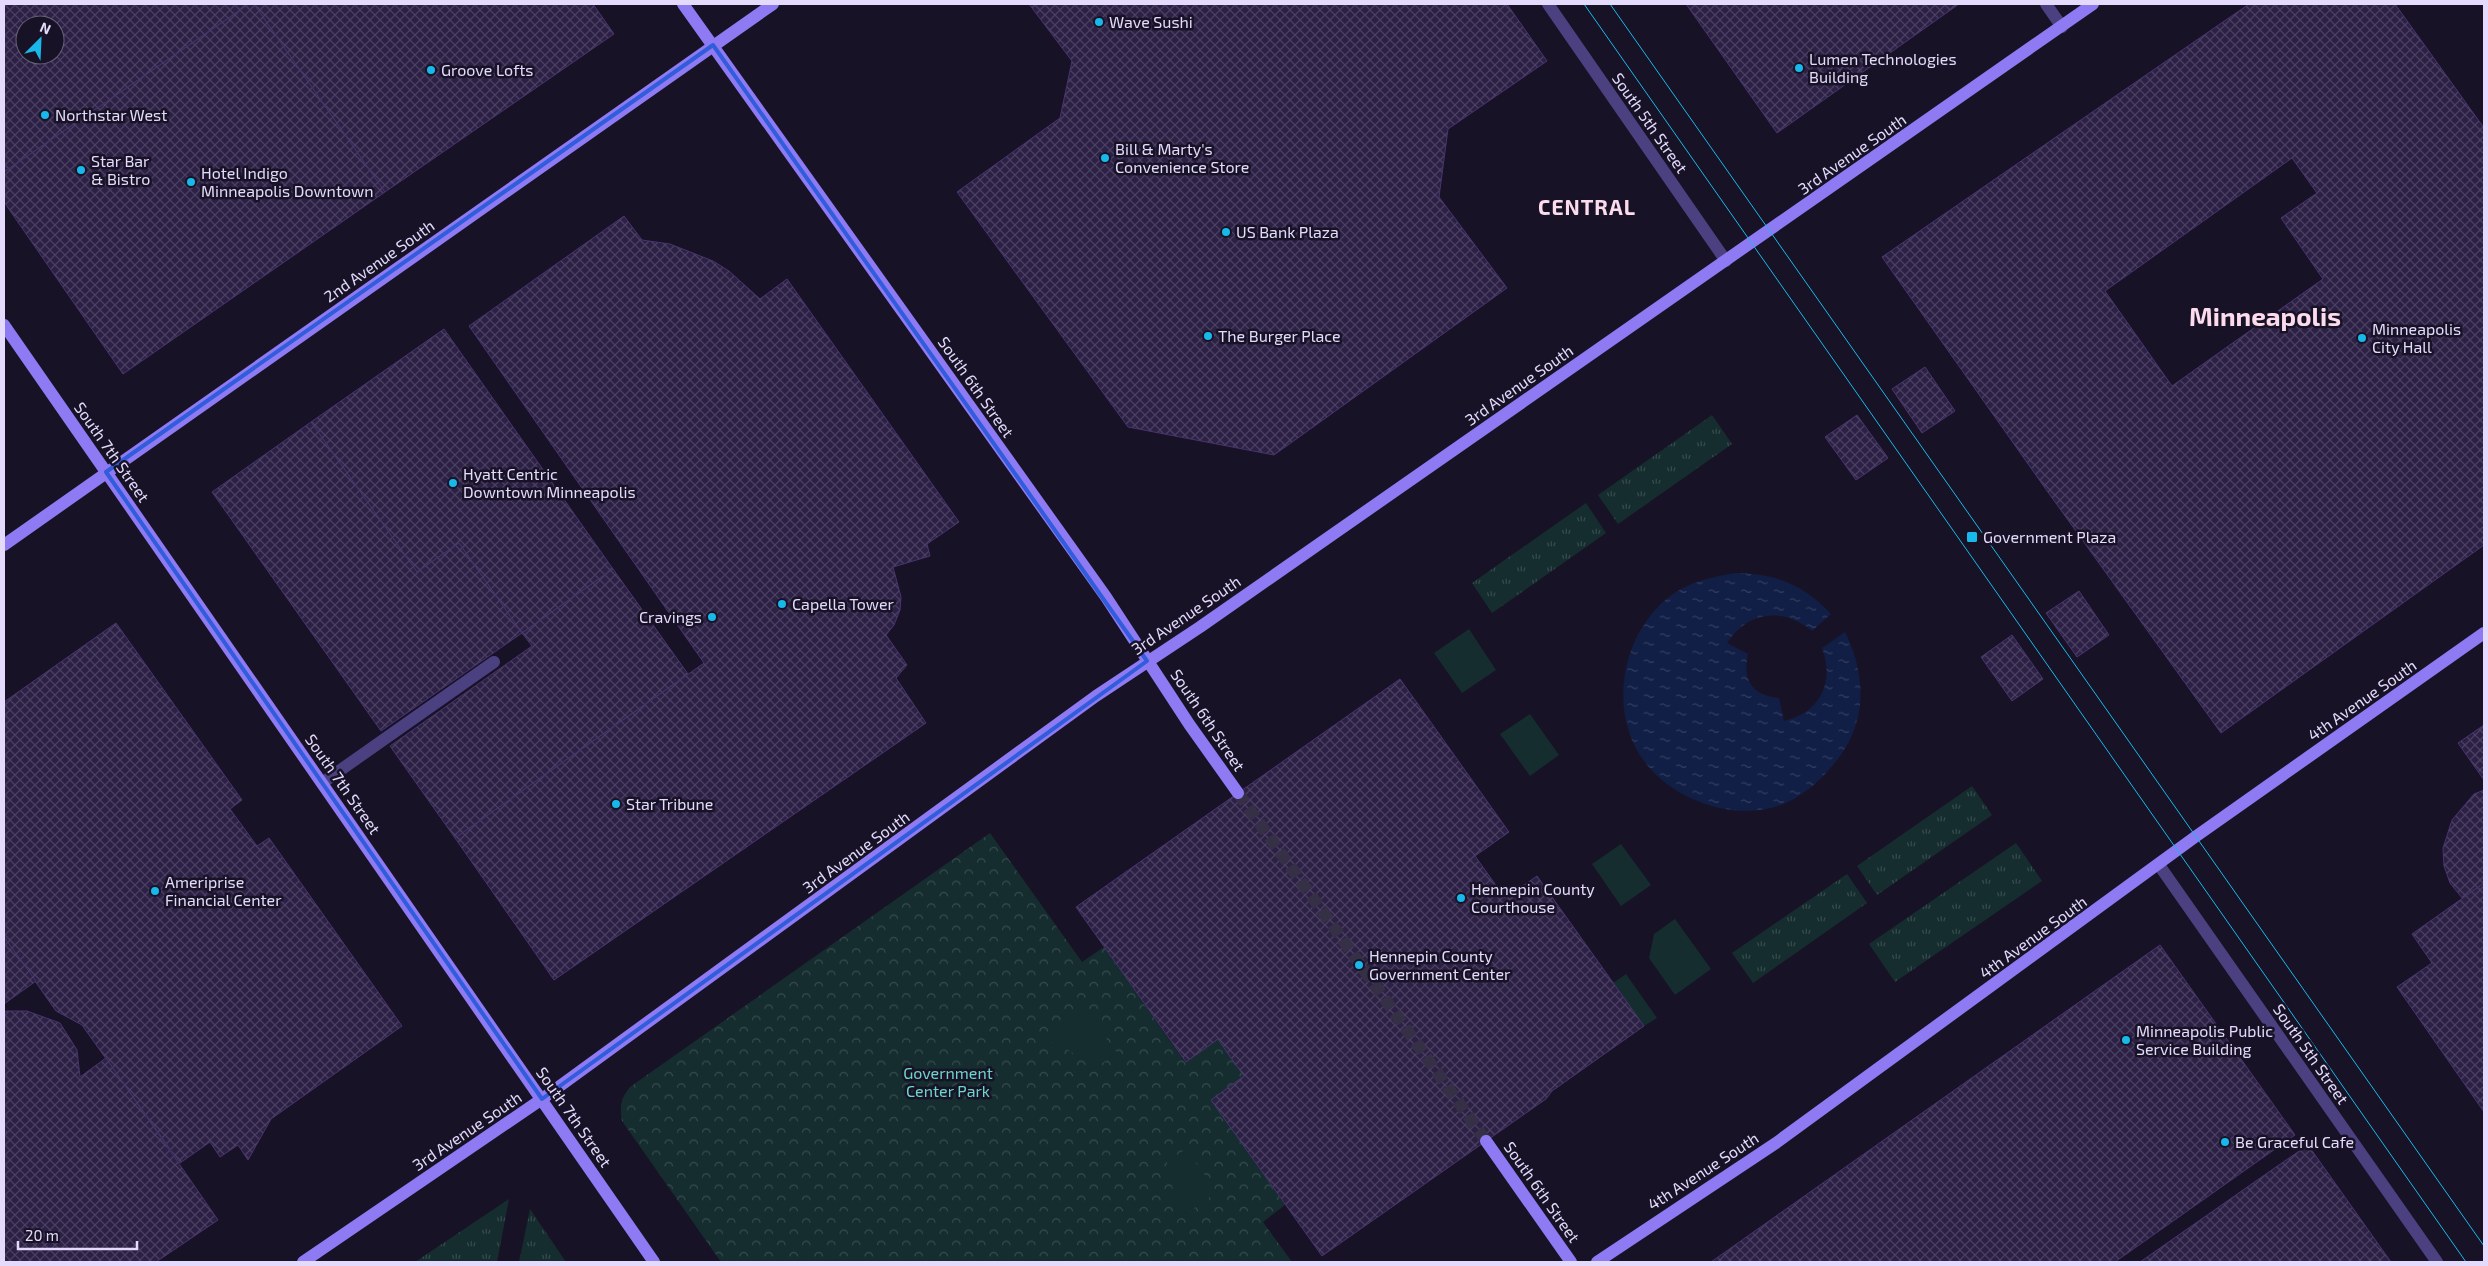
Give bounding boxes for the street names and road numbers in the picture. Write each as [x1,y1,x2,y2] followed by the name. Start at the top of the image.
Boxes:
[1609,69,1692,177] street label: South 5th Street
[1794,109,1909,198] street label: 3rd Avenue South
[320,215,438,306] street label: 2nd Avenue South
[935,333,1018,441] street label: South 6th Street
[1461,340,1576,429] street label: 3rd Avenue South
[71,398,154,505] street label: South 7th Street
[1128,571,1244,658] street label: 3rd Avenue South
[2304,655,2420,744] street label: 4th Avenue South
[1167,665,1249,774] street label: South 6th Street
[302,730,385,837] street label: South 7th Street
[799,807,913,897] street label: 3rd Avenue South
[1975,891,2090,982] street label: 4th Avenue South
[2270,1000,2353,1108] street label: South 5th Street
[533,1063,616,1170] street label: South 7th Street
[409,1087,525,1174] street label: 3rd Avenue South
[1644,1128,1762,1213] street label: 4th Avenue South
[1501,1138,1584,1246] street label: South 6th Street

